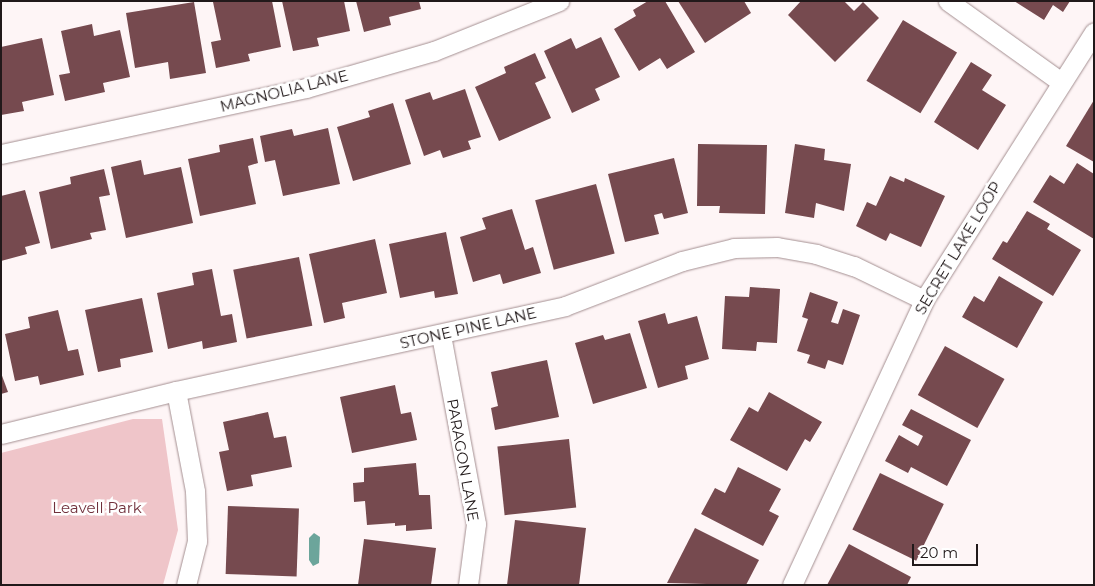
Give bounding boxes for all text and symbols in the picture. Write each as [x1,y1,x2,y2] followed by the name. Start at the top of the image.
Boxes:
[218,66,350,116] street label: MAGNOLIA LANE
[911,178,1005,318] street label: SECRET LAKE LOOP
[398,304,538,352] street label: STONE PINE LANE
[443,397,483,523] street label: PARAGON LANE
[52,499,142,517] park label: Leavell Park
[915,534,981,566] scale bar
[920,543,958,562] text: 20 m

